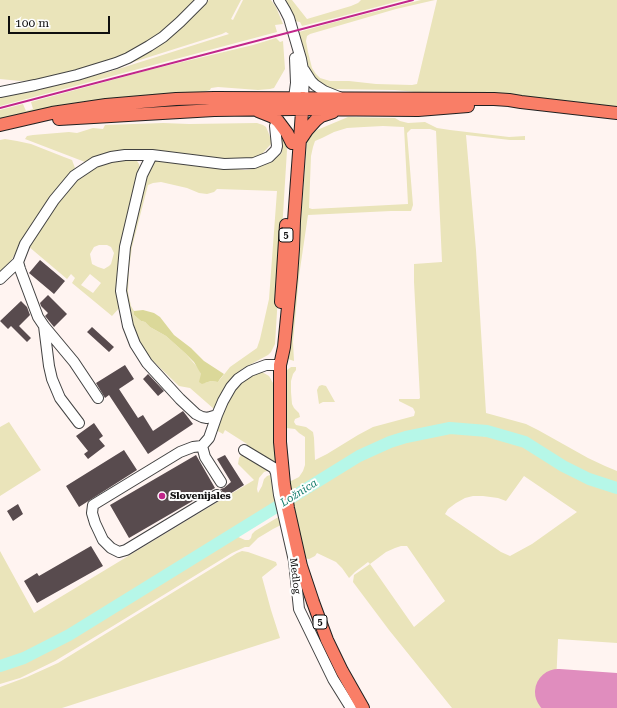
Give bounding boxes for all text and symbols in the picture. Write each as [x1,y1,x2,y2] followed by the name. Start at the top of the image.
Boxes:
[10,8,112,34] scale bar
[15,16,49,30] text: 100 m
[279,228,293,242] road number: 5
[278,476,320,510] water label: Ložnica
[170,490,231,502] place label: Slovenijales
[157,491,167,501] marker: Slovenijales
[287,557,303,595] street label: Medlog
[313,615,327,629] road number: 5

